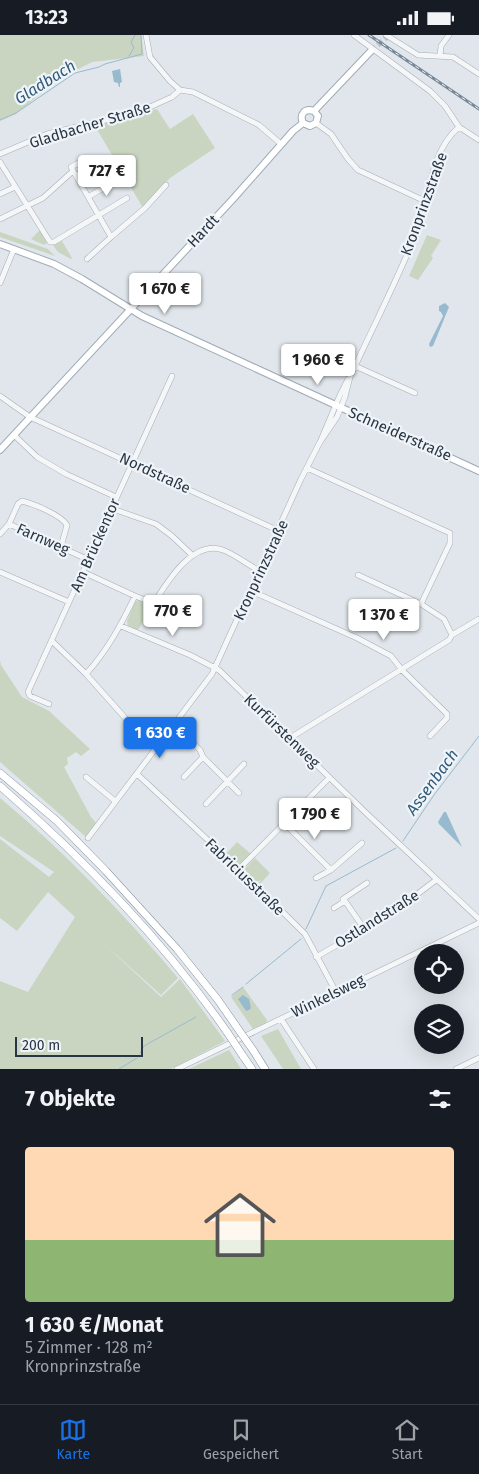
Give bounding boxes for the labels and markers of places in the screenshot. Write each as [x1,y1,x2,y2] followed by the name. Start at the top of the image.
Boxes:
[72,155,142,197] pin: 727 €
[119,273,211,315] pin: 1 670 €
[272,343,364,386] pin: 1 960 €
[138,595,208,637] pin: 770 €
[338,599,430,641] pin: 1 370 €
[114,717,206,759] pin: 1 630 €
[269,797,361,840] pin: 1 790 €

